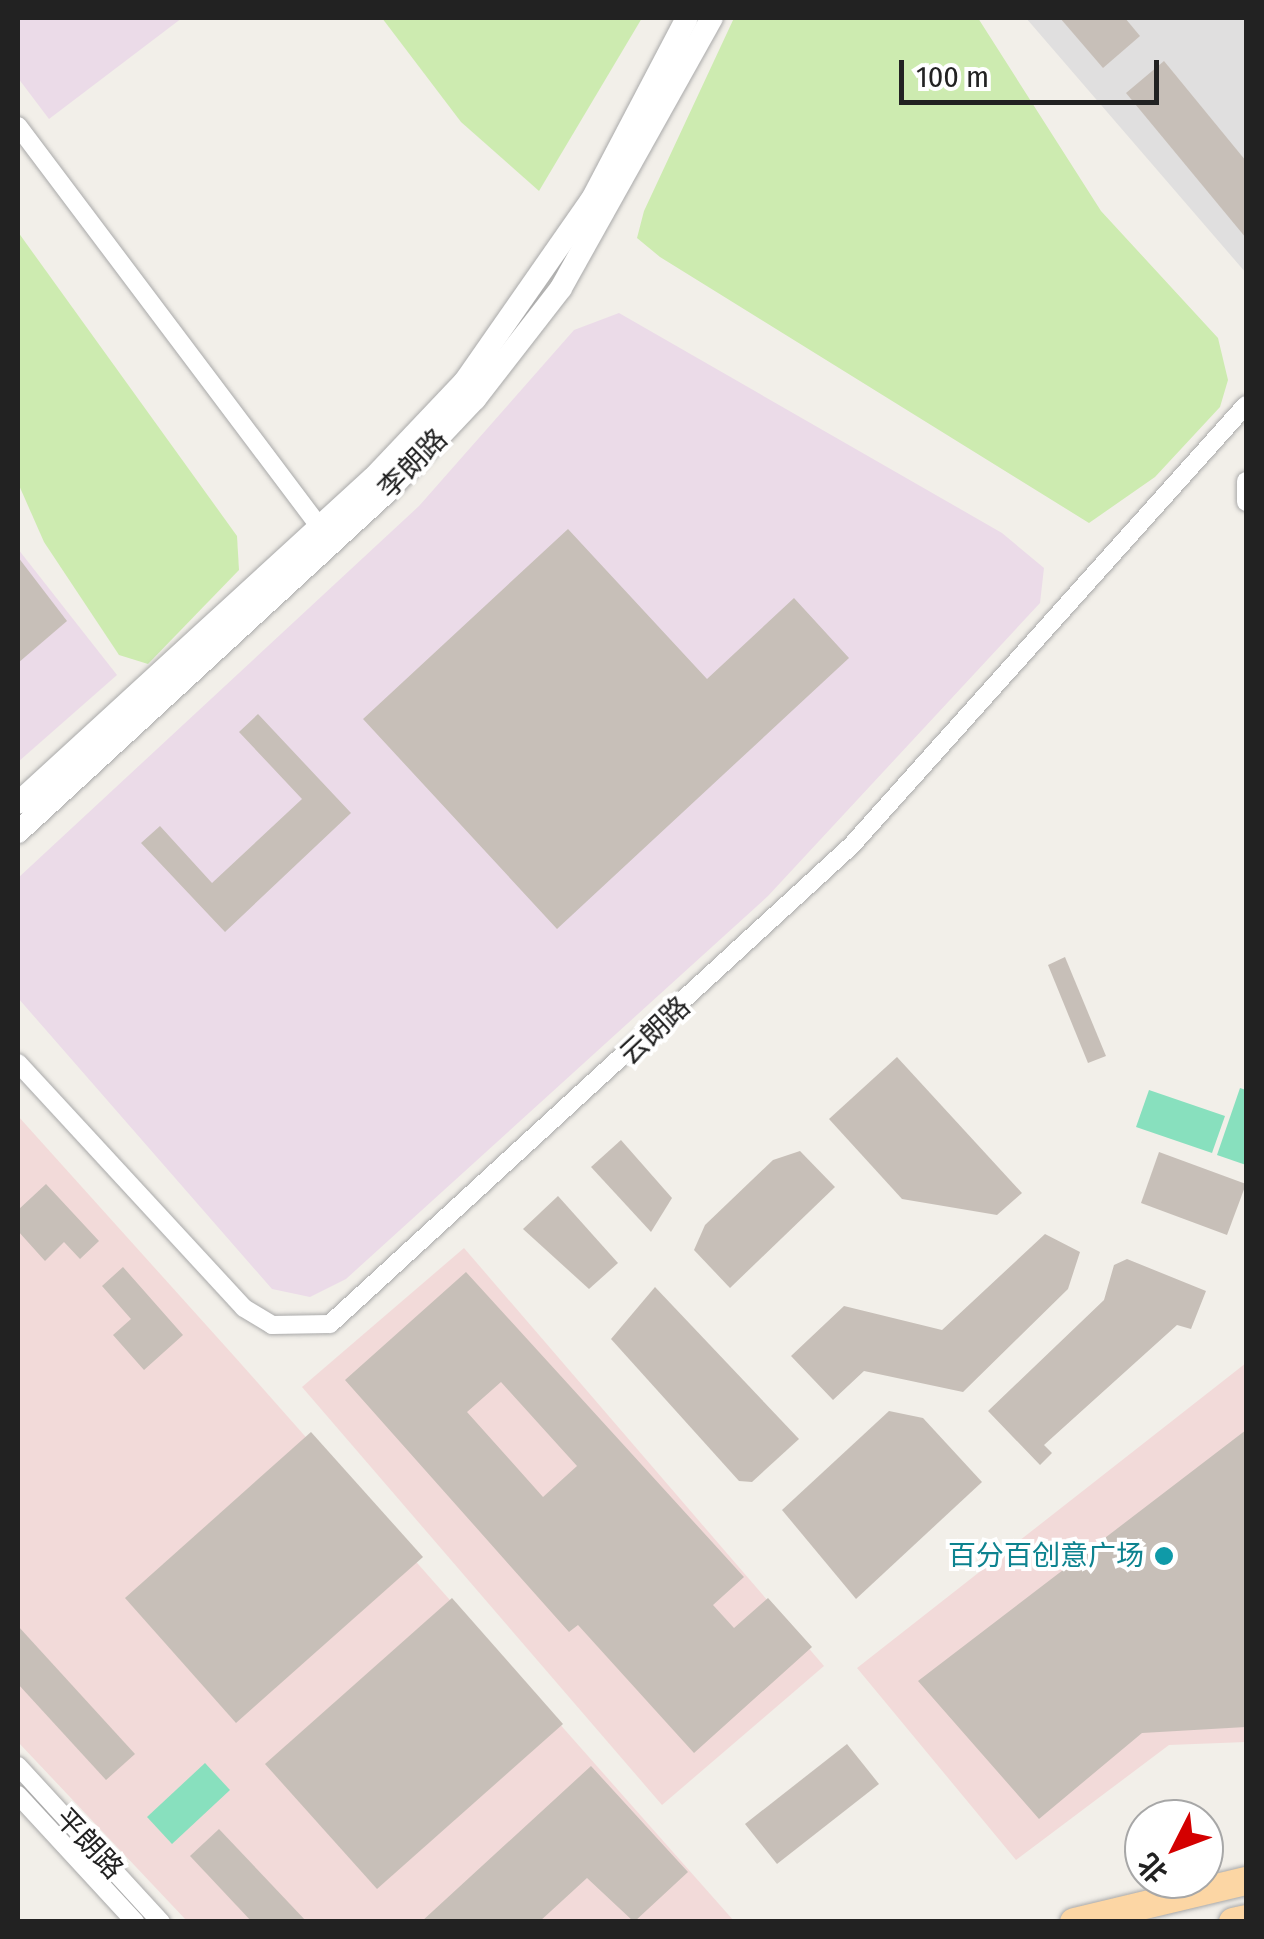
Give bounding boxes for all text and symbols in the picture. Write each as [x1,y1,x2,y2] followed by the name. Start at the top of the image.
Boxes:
[904,40,1164,102] scale bar
[916,59,989,95] text: 100 m
[371,422,455,506] street label: 李朗路
[613,990,697,1072] street label: 云朗路
[948,1539,1144,1573] place label: 百分百创意广场
[1153,1545,1175,1567] marker: 百分百创意广场
[1124,1799,1224,1899] north arrow
[48,1802,130,1886] street label: 平朗路
[1131,1847,1174,1890] text: 北

